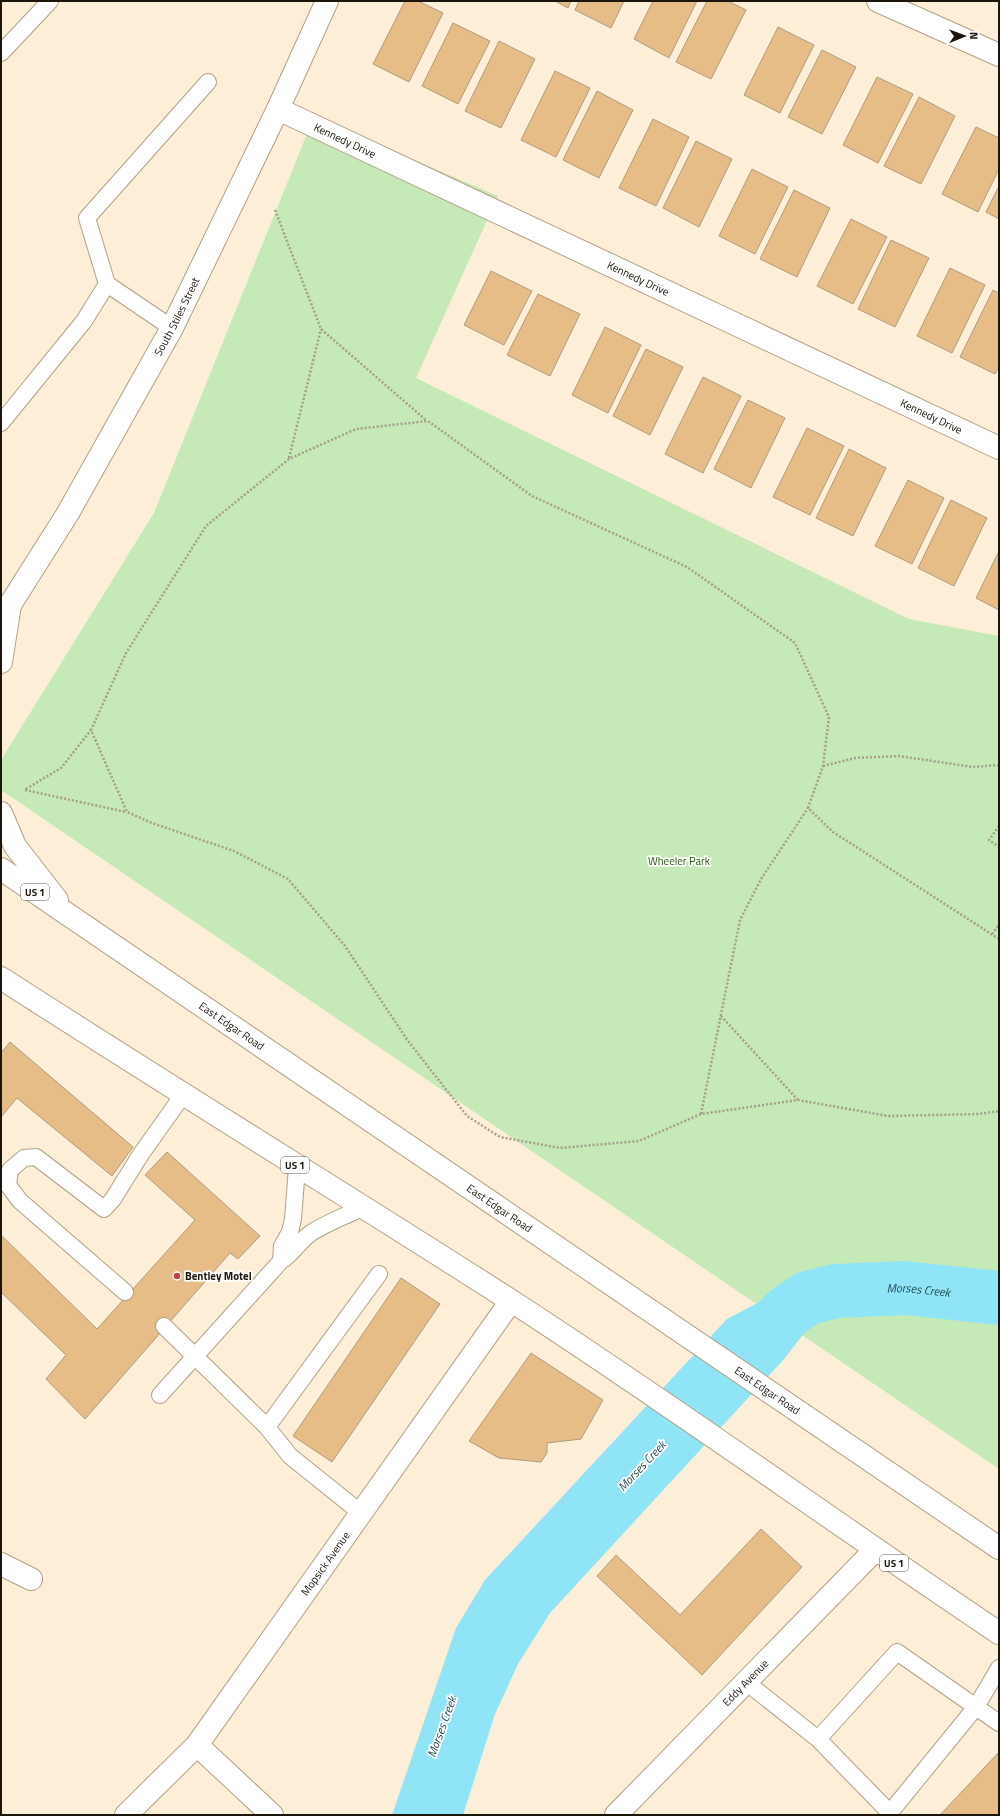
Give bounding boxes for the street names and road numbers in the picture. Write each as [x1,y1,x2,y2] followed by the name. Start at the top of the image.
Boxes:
[311,119,379,162] street label: Kennedy Drive
[605,257,672,300] street label: Kennedy Drive
[150,275,203,359] street label: South Stiles Street
[898,395,965,438] street label: Kennedy Drive
[21,884,49,900] road number: US 1
[196,998,268,1054] street label: East Edgar Road
[281,1157,309,1173] road number: US 1
[464,1180,536,1236] street label: East Edgar Road
[731,1362,804,1419] street label: East Edgar Road
[297,1528,354,1599] street label: Mopsick Avenue
[880,1555,908,1571] road number: US 1
[719,1655,772,1710] street label: Eddy Avenue

